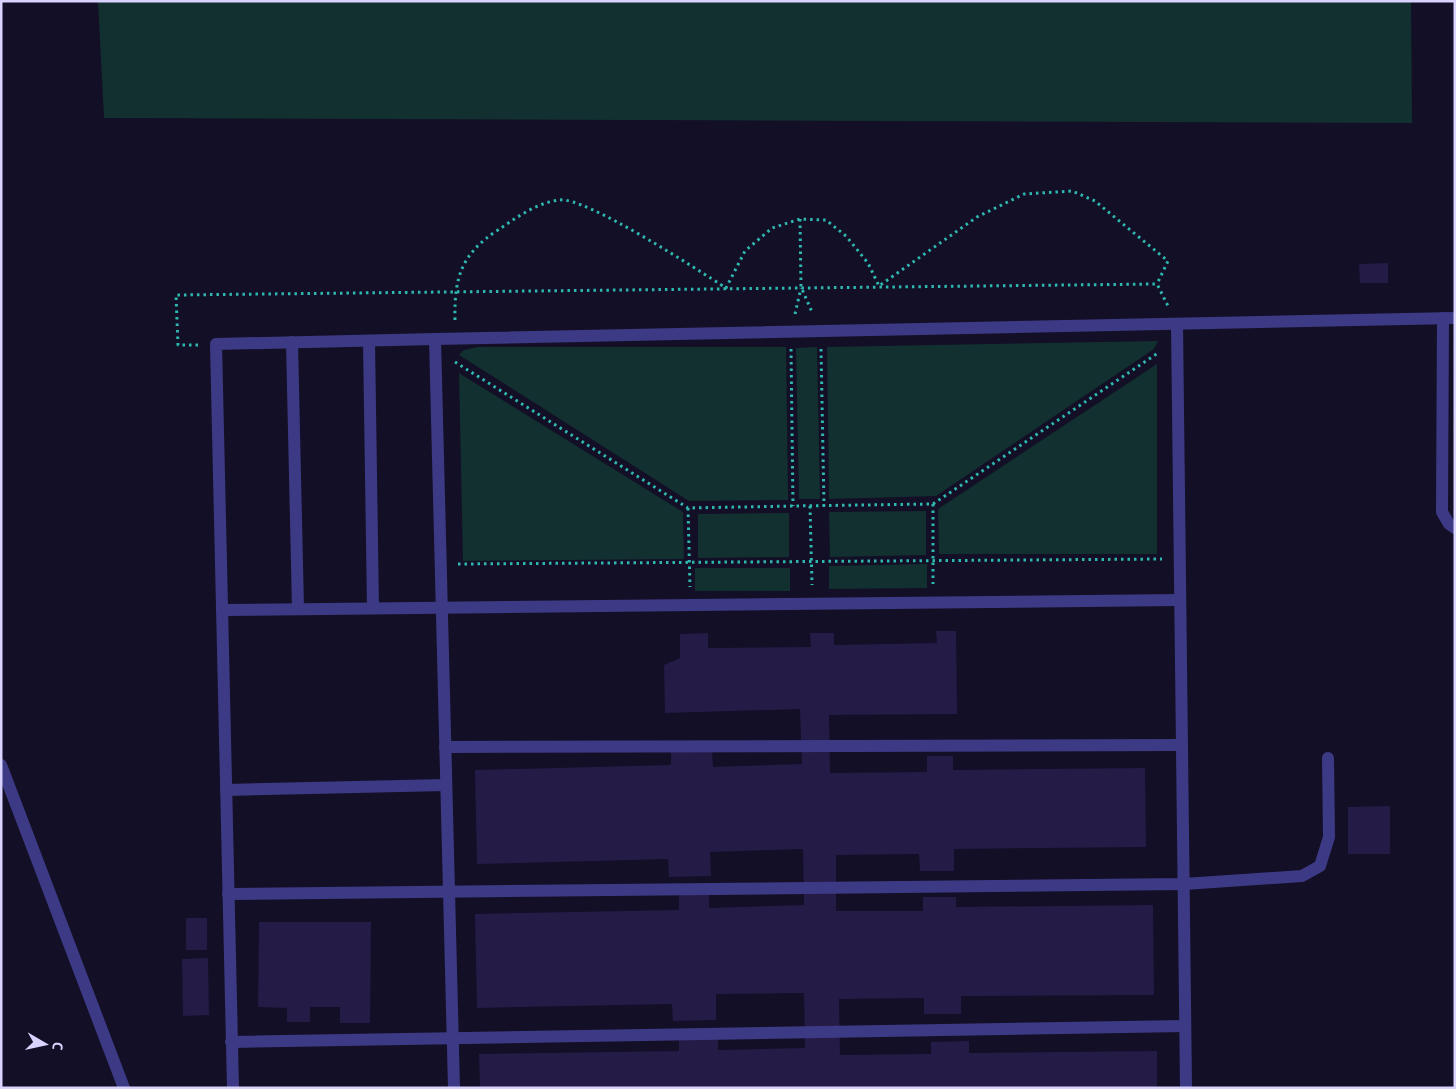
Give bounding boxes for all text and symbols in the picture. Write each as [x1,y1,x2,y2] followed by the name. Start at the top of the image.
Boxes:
[20,1019,70,1069] north arrow
[48,1041,67,1051] text: С

